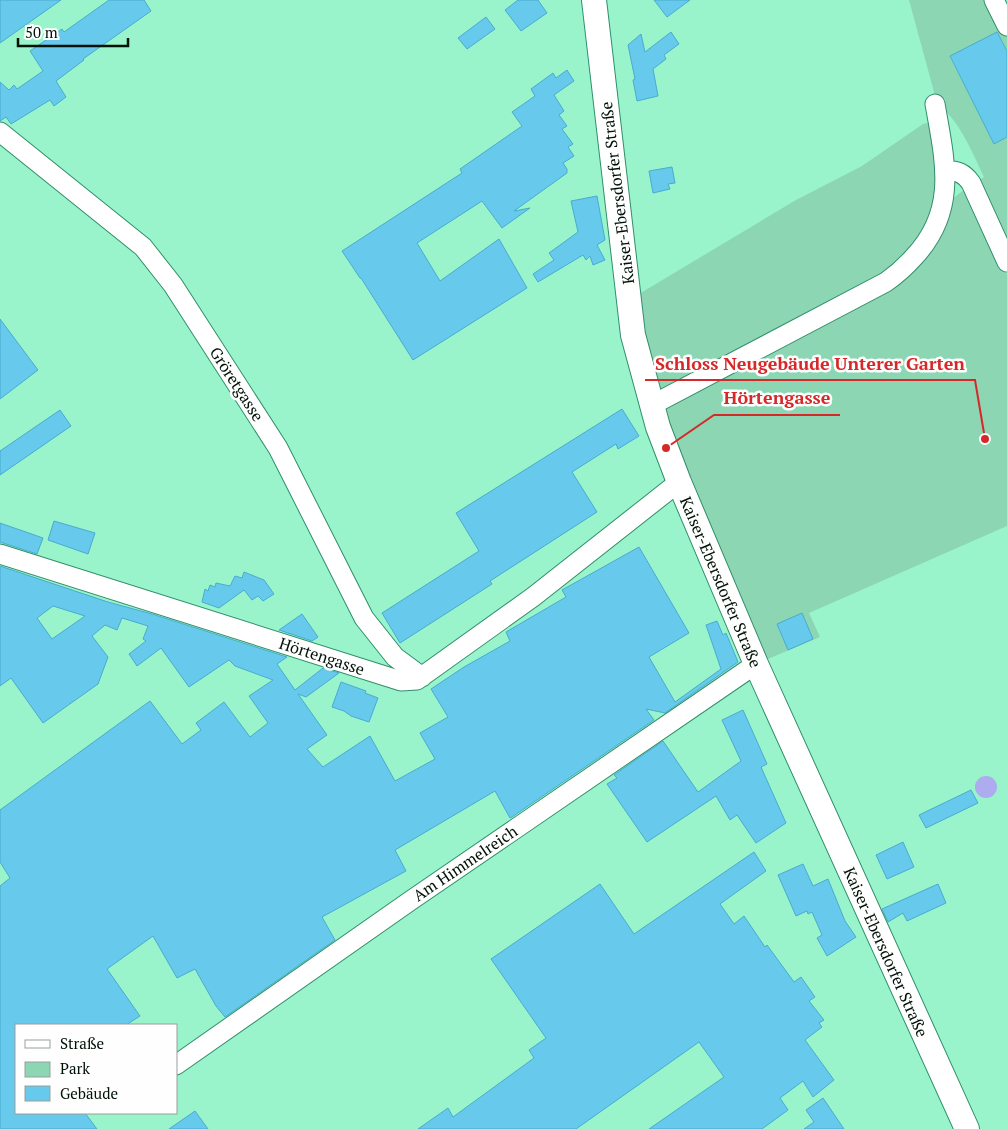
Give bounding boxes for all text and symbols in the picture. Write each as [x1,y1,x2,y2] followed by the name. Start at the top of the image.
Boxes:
[18,15,128,47] scale bar
[25,22,58,42] text: 50 m
[595,100,639,286] street label: Kaiser-Ebersdorfer Straße
[205,343,269,425] street label: Gröretgasse
[645,347,975,380] callout: Schloss Neugebäude Unterer Garten
[655,351,965,375] text: Schloss Neugebäude Unterer Garten
[714,382,840,415] callout: Hörtengasse
[724,385,831,409] text: Hörtengasse
[675,493,767,671] street label: Kaiser-Ebersdorfer Straße
[277,632,367,680] street label: Hörtengasse
[409,820,522,906] street label: Am Himmelreich
[839,864,933,1040] street label: Kaiser-Ebersdorfer Straße
[15,1024,178,1114] legend
[60,1033,104,1053] text: Straße
[60,1058,90,1078] text: Park
[60,1083,118,1103] text: Gebäude

